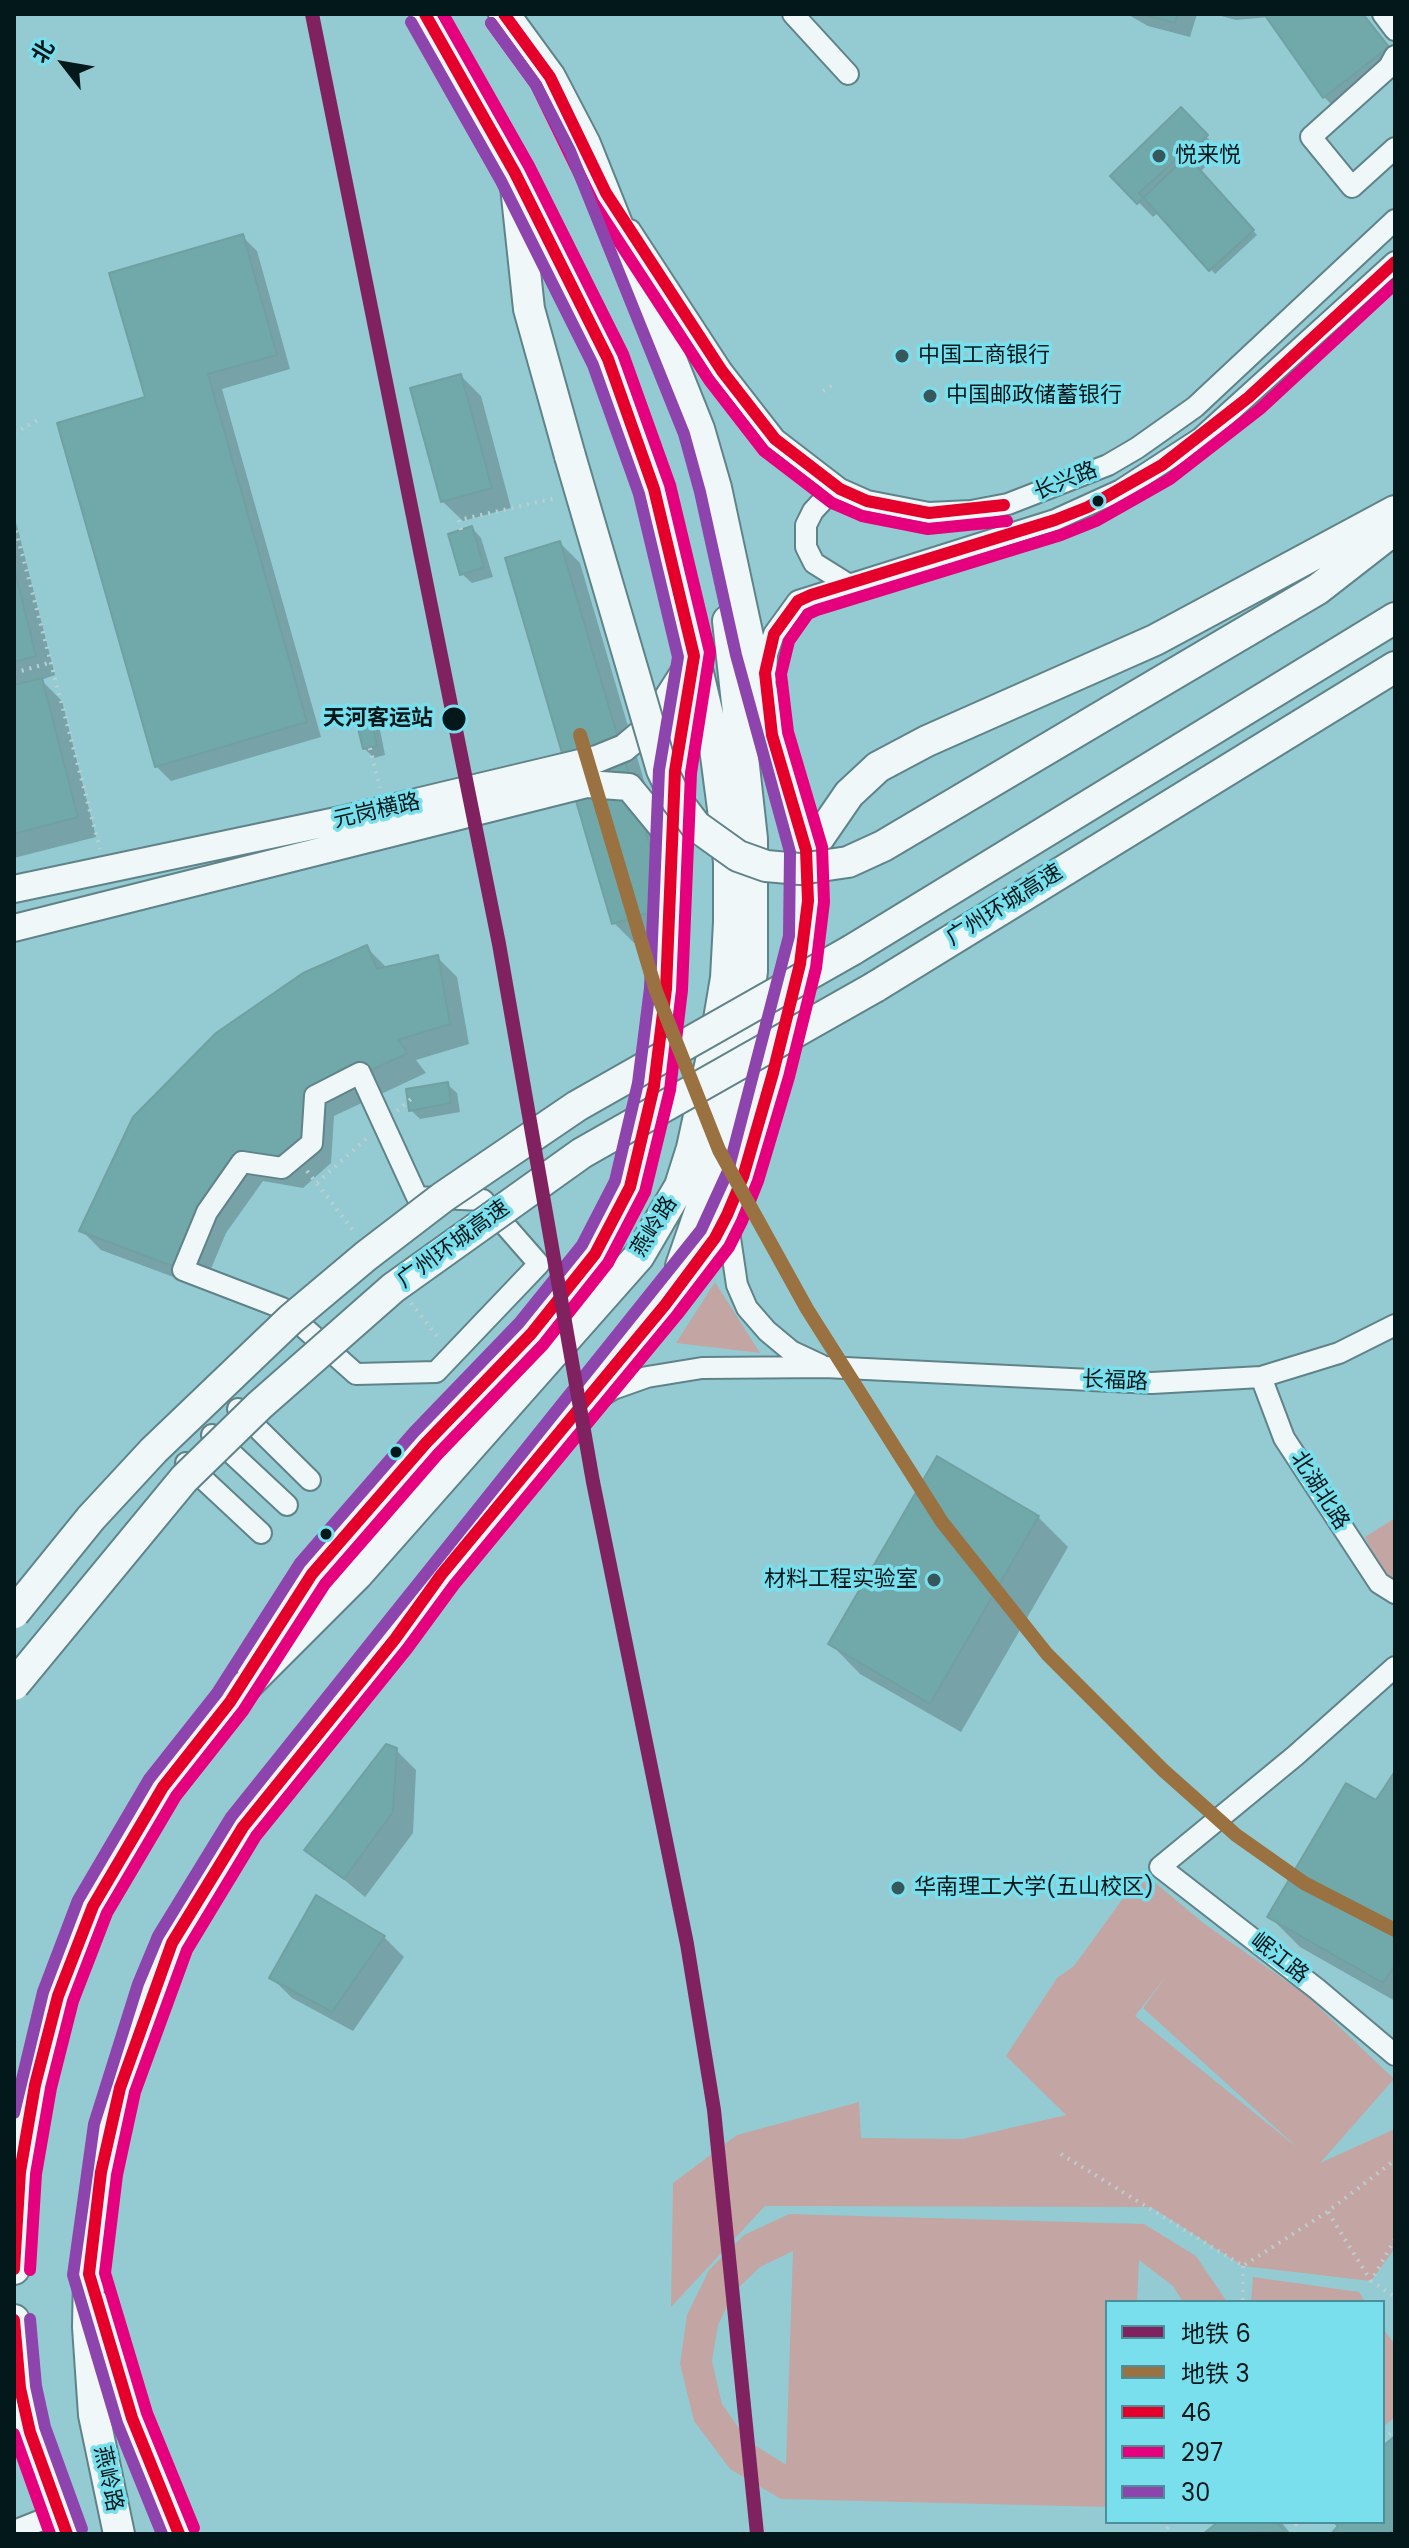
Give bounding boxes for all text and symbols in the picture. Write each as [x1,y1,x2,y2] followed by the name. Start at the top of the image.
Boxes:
[24,24,104,104] north arrow
[24,34,62,69] text: 北
[1175,143,1241,169] place label: 悦来悦
[1150,147,1168,165] marker: 悦来悦
[918,343,1050,369] place label: 中国工商银行
[893,347,911,365] marker: 中国工商银行
[946,383,1122,409] place label: 中国邮政储蓄银行
[921,387,939,405] marker: 中国邮政储蓄银行
[1030,457,1102,507] street label: 长兴路
[1090,493,1106,509] unlabelled marker
[440,705,468,733] marker: 天河客运站
[323,706,433,732] place label: 天河客运站
[331,789,423,835] street label: 元岗横路
[942,860,1068,952] street label: 广州环城高速
[626,1192,684,1262] street label: 燕岭路
[393,1196,515,1294] street label: 广州环城高速
[1082,1368,1148,1396] street label: 长福路
[388,1444,404,1460] unlabelled marker
[1284,1447,1354,1535] street label: 北湖北路
[318,1526,334,1542] unlabelled marker
[764,1567,918,1593] place label: 材料工程实验室
[925,1571,943,1589] marker: 材料工程实验室
[914,1875,1154,1901] place label: 华南理工大学(五山校区)
[889,1879,907,1897] marker: 华南理工大学(五山校区)
[1245,1928,1313,1990] street label: 岷江路
[1105,2300,1385,2524] legend
[1181,2317,1251,2350] text: 地铁 6
[1181,2357,1250,2390] text: 地铁 3
[1181,2396,1211,2429] text: 46
[1181,2436,1223,2469] text: 297
[87,2444,127,2514] street label: 燕岭路
[1181,2476,1210,2509] text: 30

